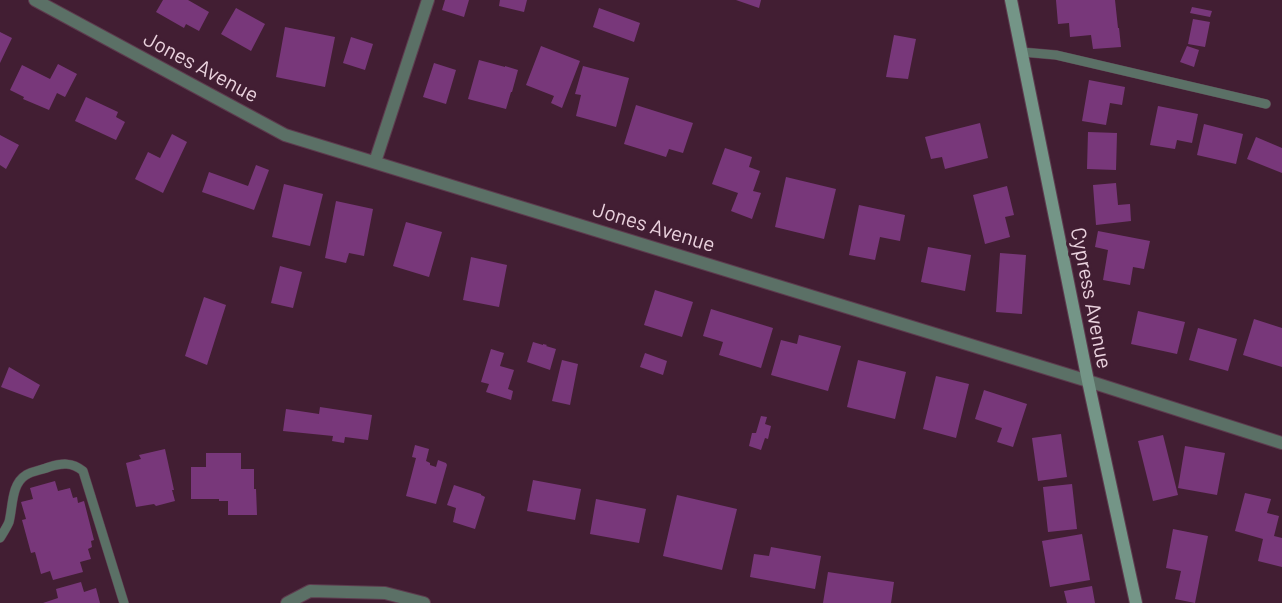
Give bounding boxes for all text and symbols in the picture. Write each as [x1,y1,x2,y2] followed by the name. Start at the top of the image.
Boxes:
[139,26,263,108] street label: Jones Avenue
[590,196,718,258] street label: Jones Avenue
[1065,225,1117,371] street label: Cypress Avenue

